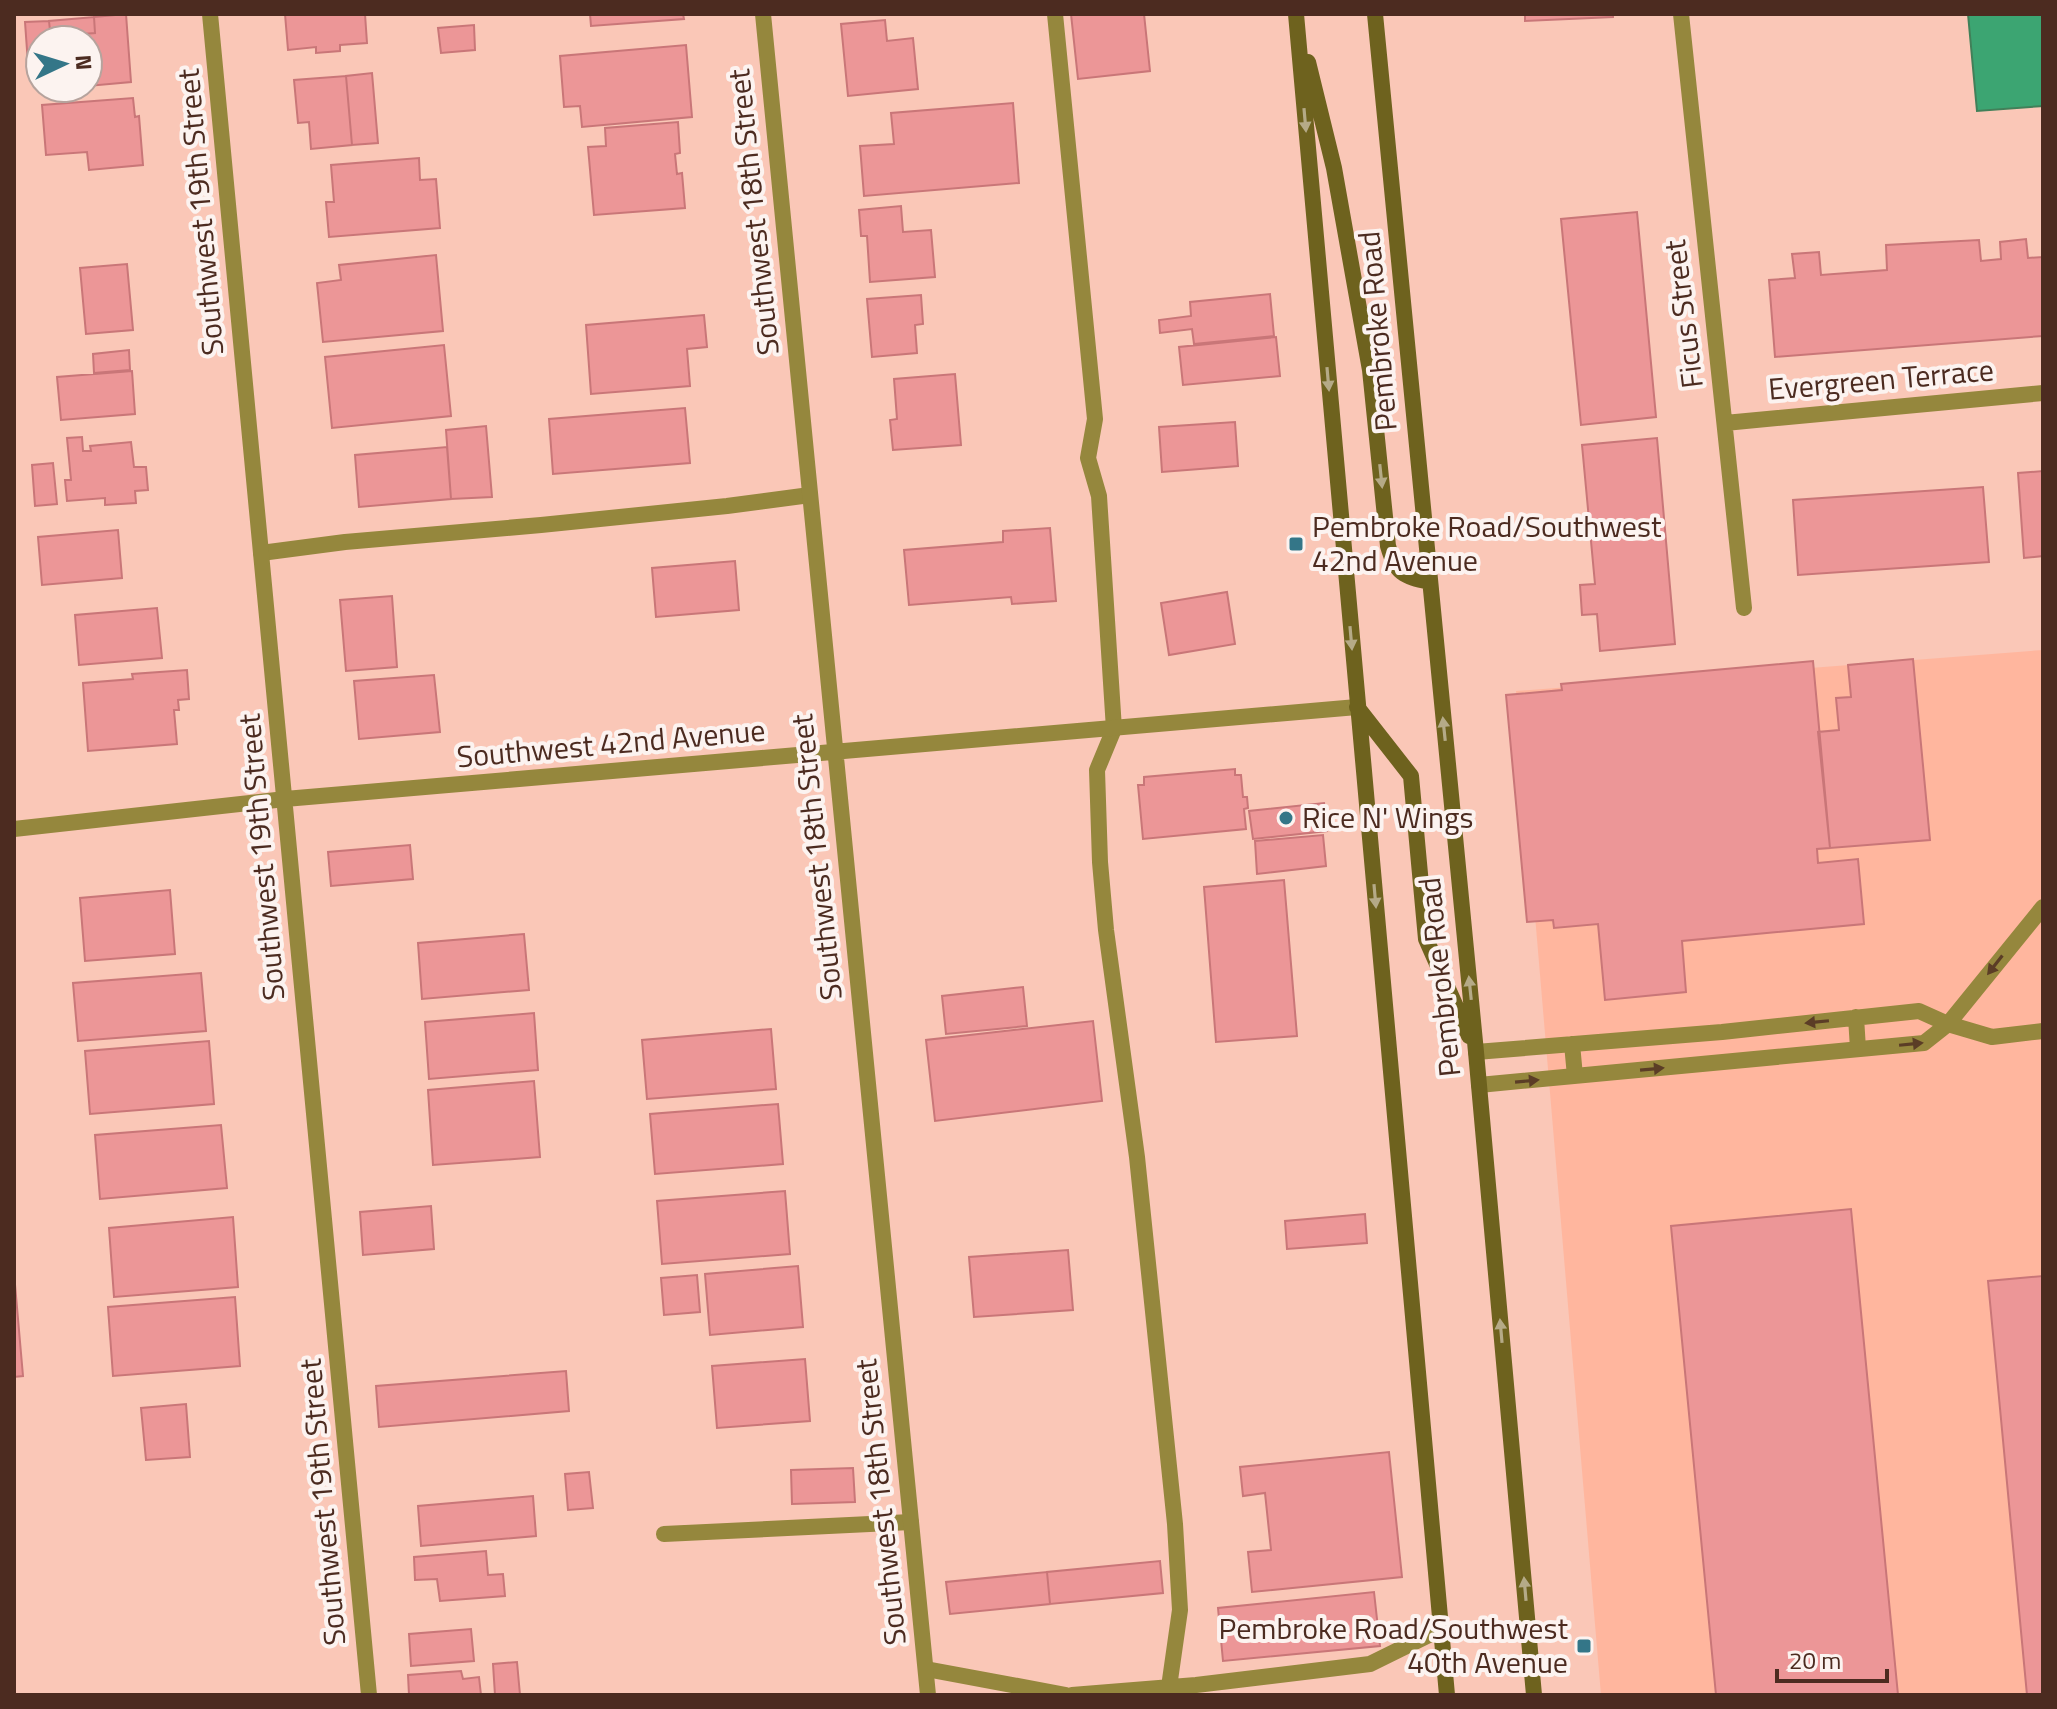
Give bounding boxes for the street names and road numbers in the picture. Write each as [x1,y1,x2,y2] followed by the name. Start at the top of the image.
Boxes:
[165,66,235,357] street label: Southwest 19th Street
[715,66,791,358] street label: Southwest 18th Street
[1345,229,1409,433] street label: Pembroke Road
[1651,237,1715,391] street label: Ficus Street
[1766,346,1996,412] street label: Evergreen Terrace
[455,707,767,779] street label: Southwest 42nd Avenue
[226,711,296,1002] street label: Southwest 19th Street
[778,711,854,1003] street label: Southwest 18th Street
[1406,875,1472,1079] street label: Pembroke Road
[287,1356,357,1647] street label: Southwest 19th Street
[842,1356,918,1648] street label: Southwest 18th Street

